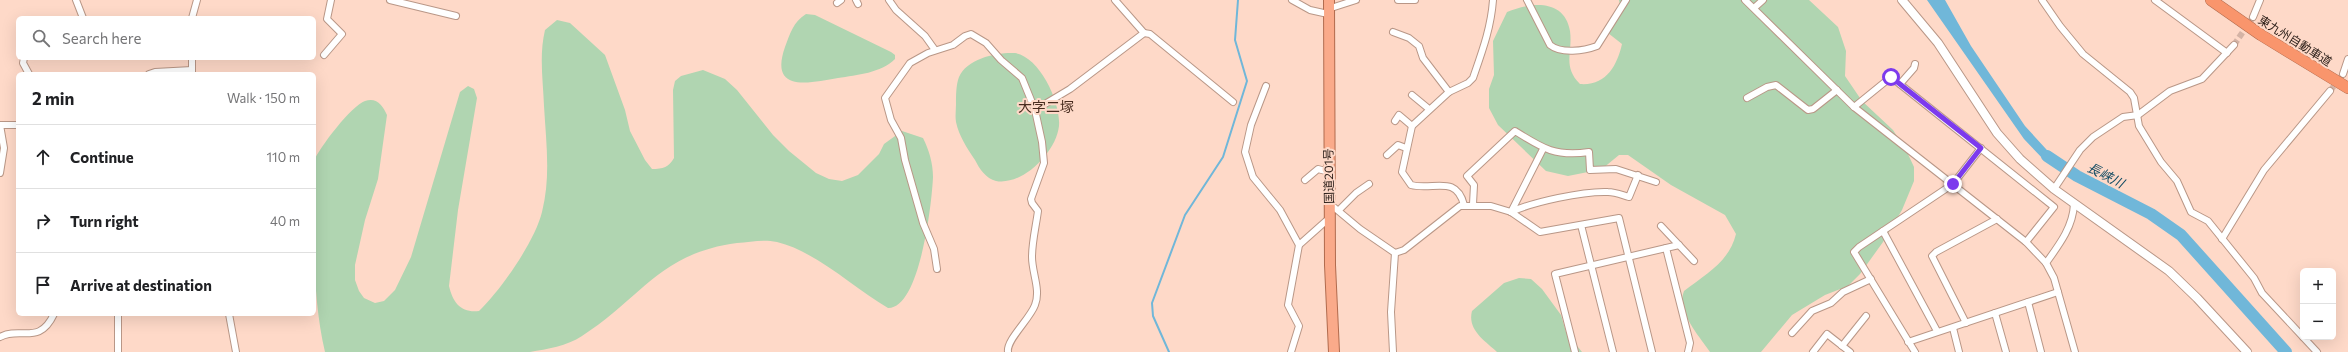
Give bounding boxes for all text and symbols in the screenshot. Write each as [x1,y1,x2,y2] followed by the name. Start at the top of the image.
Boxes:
[2256,12,2335,68] street label: 東九州自動車道
[16,16,316,60] search box
[30,27,52,49] icon: search
[62,29,141,47] text: Search here
[1882,68,1900,86] route start
[32,88,74,109] text: 2 min
[227,90,300,106] text: Walk · 150 m
[1018,98,1074,115] district label: 大字二塚
[32,146,54,168] icon: ahead
[70,148,134,166] text: Continue
[1321,148,1335,204] street label: 国道201号
[267,149,300,165] text: 110 m
[2085,159,2129,192] water label: 長峡川
[1944,175,1962,193] route end
[32,210,54,232] icon: right
[70,212,139,230] text: Turn right
[270,213,300,229] text: 40 m
[2300,268,2336,340] map controls
[2300,268,2336,304] button: +
[32,274,54,296] icon: arrive
[70,276,212,294] text: Arrive at destination
[2300,304,2336,340] button: −

